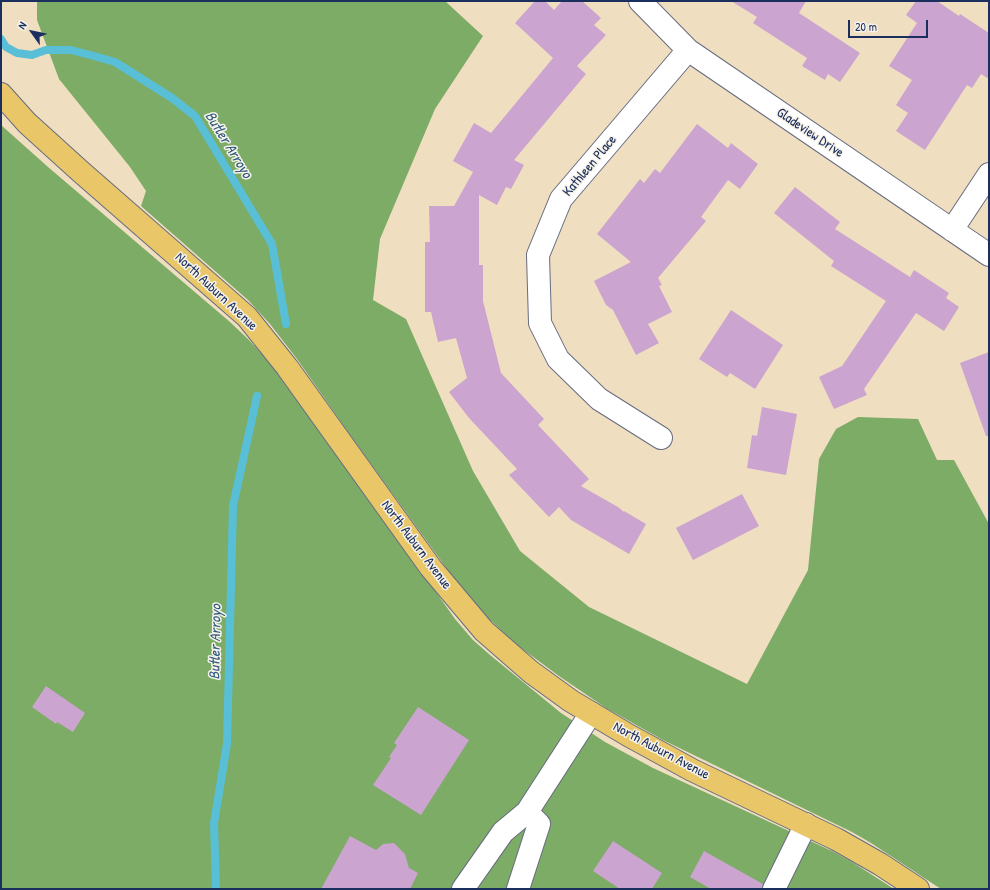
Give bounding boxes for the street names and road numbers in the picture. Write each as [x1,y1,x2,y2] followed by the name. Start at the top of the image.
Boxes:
[773,104,847,162] street label: Gladeview Drive
[560,132,620,200] street label: Kathleen Place
[171,249,261,335] street label: North Auburn Avenue
[377,497,455,593] street label: North Auburn Avenue
[610,719,712,783] street label: North Auburn Avenue

